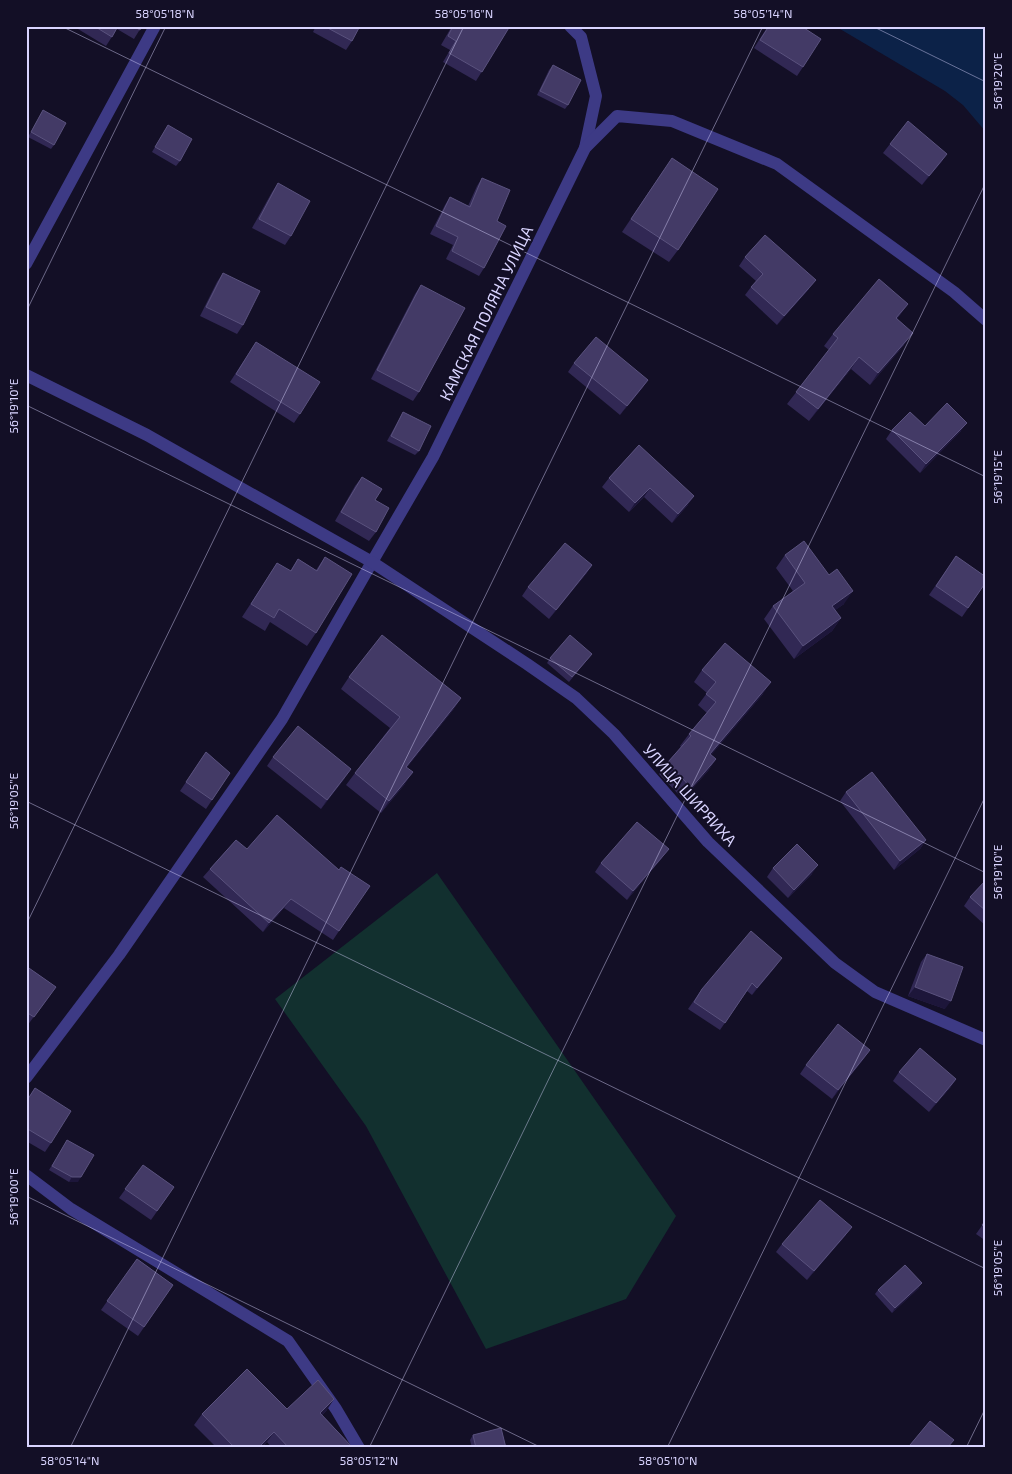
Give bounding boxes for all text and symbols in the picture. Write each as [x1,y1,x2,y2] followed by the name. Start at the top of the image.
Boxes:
[135,6,195,20] text: 58°05'18"N
[435,6,493,20] text: 58°05'16"N
[733,6,793,20] text: 58°05'14"N
[990,52,1004,109] text: 56°19'20"E
[435,222,536,403] street label: КАМСКАЯ ПОЛЯНА УЛИЦА
[6,378,20,433] text: 56°19'10"E
[990,450,1004,504] text: 56°19'15"E
[640,740,741,849] street label: УЛИЦА ШИРЯИХА
[6,773,20,829] text: 56°19'05"E
[990,844,1004,899] text: 56°19'10"E
[6,1168,20,1226] text: 56°19'00"E
[990,1240,1004,1296] text: 56°19'05"E
[40,1453,100,1467] text: 58°05'14"N
[340,1453,398,1467] text: 58°05'12"N
[639,1453,697,1467] text: 58°05'10"N

